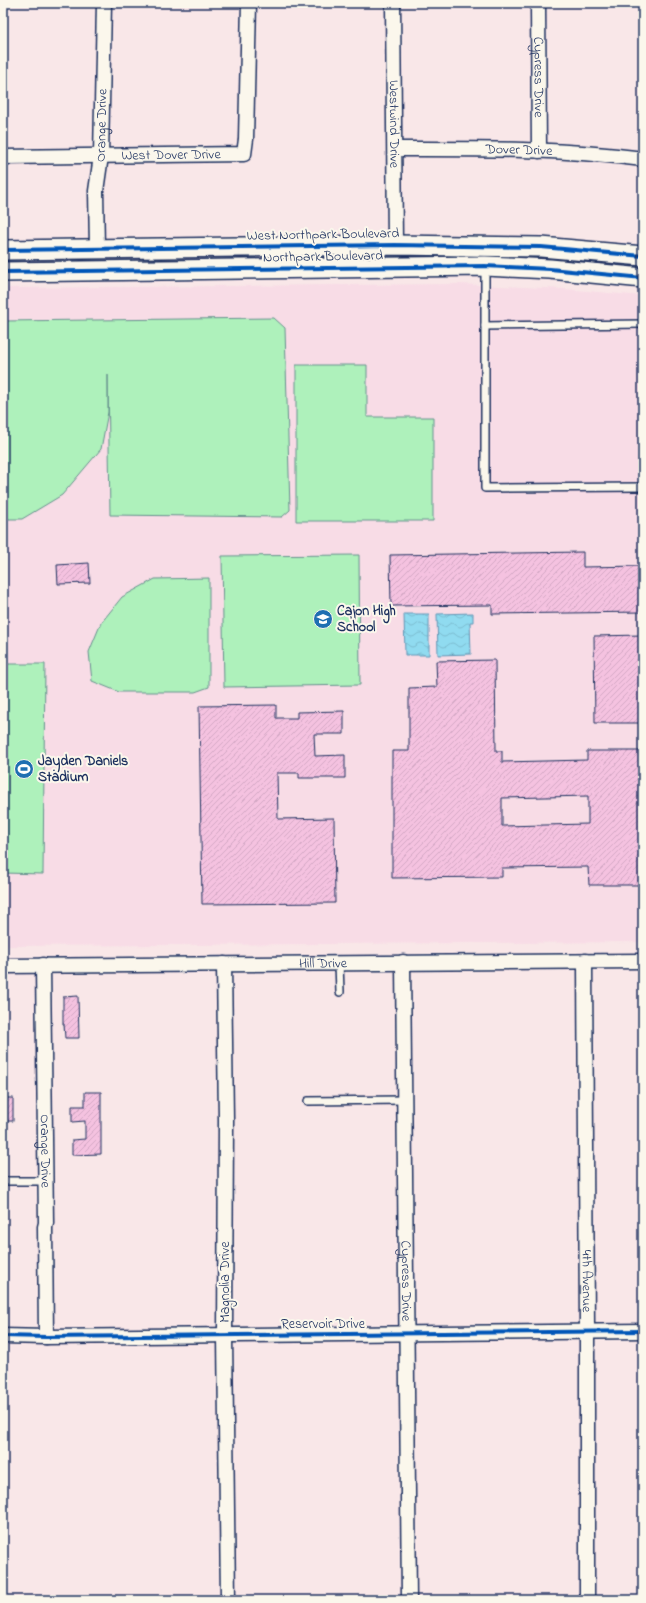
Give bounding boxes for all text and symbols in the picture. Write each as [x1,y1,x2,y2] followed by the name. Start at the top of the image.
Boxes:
[527,37,549,118] street label: Cypress Drive
[383,80,405,169] street label: Westwind Drive
[90,88,113,163] street label: Orange Drive
[484,139,554,162] street label: Dover Drive
[121,144,221,166] street label: West Dover Drive
[247,223,400,247] street label: West Northpark Boulevard
[263,245,383,269] street label: Northpark Boulevard
[337,601,396,638] place label: Cajon High School
[312,608,334,630] school or university icon: Cajon High School
[38,751,128,788] place label: Jayden Daniels Stadium
[13,758,35,780] sports icon: Jayden Daniels Stadium
[299,953,348,974] street label: Hill Drive
[34,1114,56,1189] street label: Orange Drive
[394,1240,417,1322] street label: Cypress Drive
[215,1241,237,1323] street label: Magnolia Drive
[576,1250,597,1313] street label: 4th Avenue
[281,1314,366,1335] street label: Reservoir Drive

